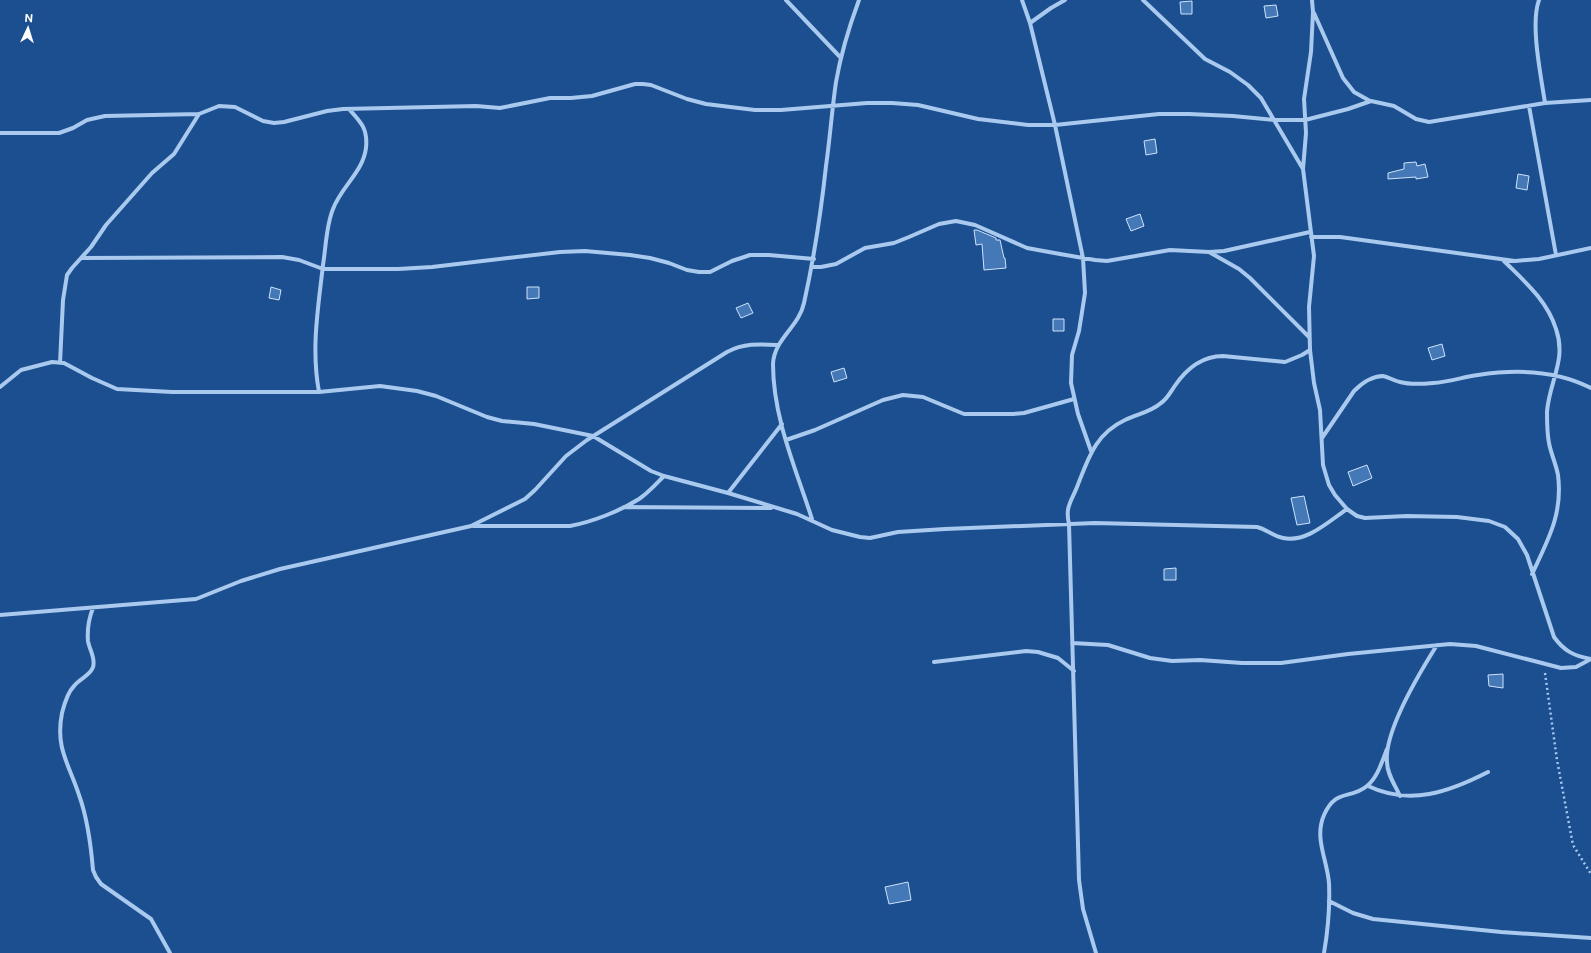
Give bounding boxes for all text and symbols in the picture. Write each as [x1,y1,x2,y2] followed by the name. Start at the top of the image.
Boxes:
[8,8,48,48] north arrow
[24,12,33,24] text: N

